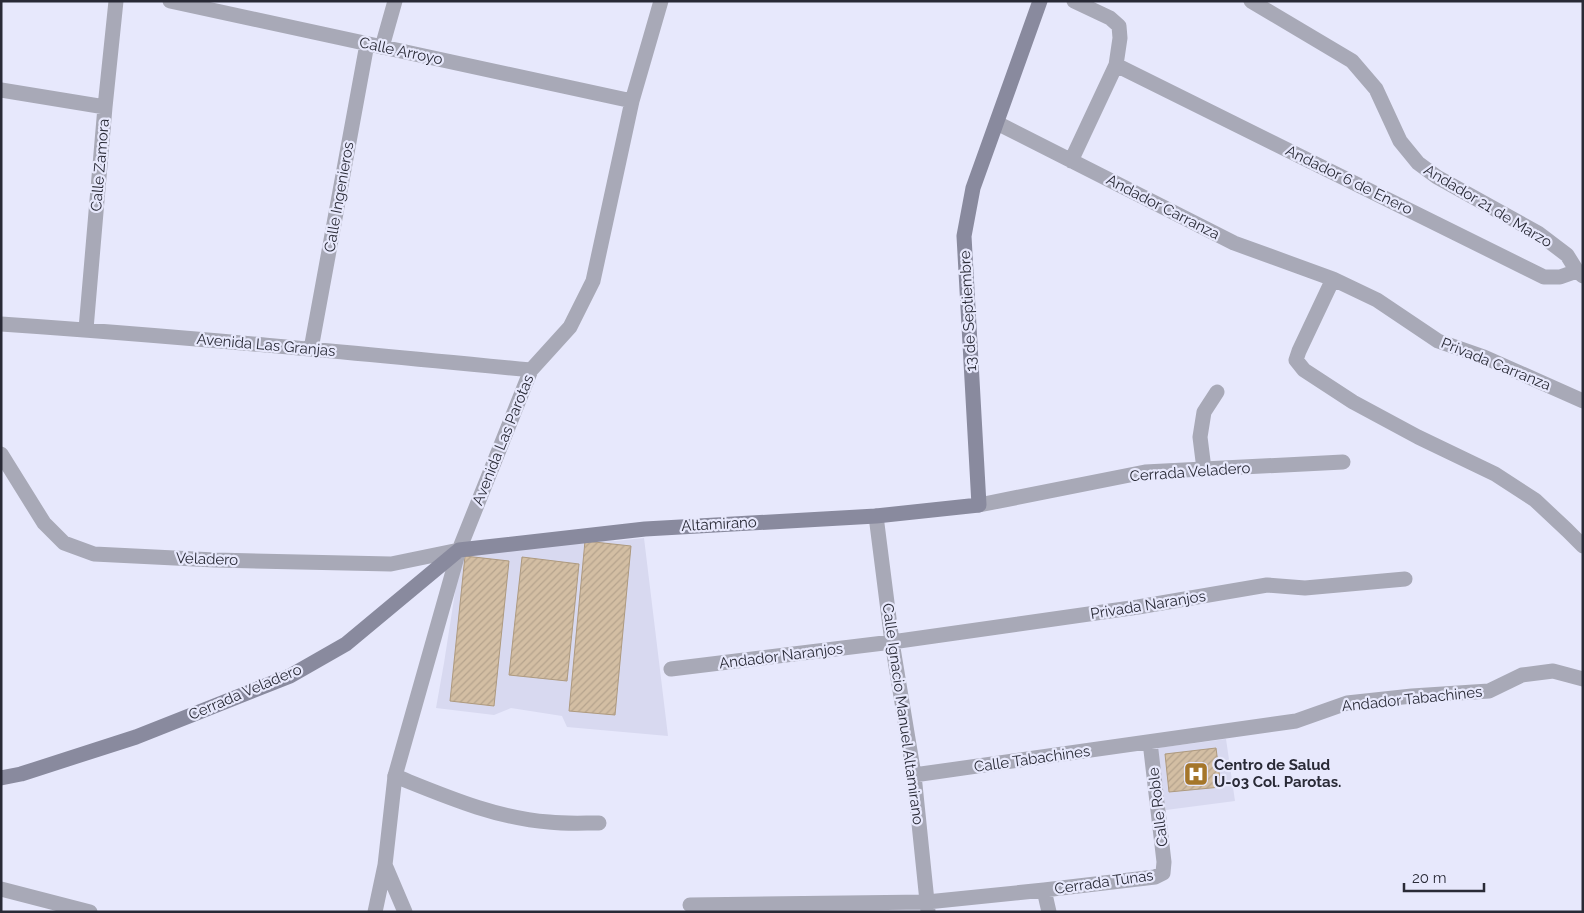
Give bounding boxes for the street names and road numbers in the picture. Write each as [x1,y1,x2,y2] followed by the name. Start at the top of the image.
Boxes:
[358,33,444,69] street label: Calle Arroyo
[87,118,113,212] street label: Calle Zamora
[320,140,358,254] street label: Calle Ingenieros
[1283,141,1415,219] street label: Andador 6 de Enero
[1421,161,1555,251] street label: Andador 21 de Marzo
[1103,171,1223,243] street label: Andador Carranza
[956,250,980,372] street label: 13 de Septiembre
[196,330,336,360] street label: Avenida Las Granjas
[1439,334,1553,394] street label: Privada Carranza
[469,372,537,508] street label: Avenida Las Parotas
[1129,459,1251,485] street label: Cerrada Veladero
[681,513,757,535] street label: Altamirano
[176,549,239,569] street label: Veladero
[1089,587,1207,623] street label: Privada Naranjos
[879,602,927,826] street label: Calle Ignacio Manuel Altamirano
[718,639,844,673] street label: Andador Naranjos
[186,660,304,724] street label: Cerrada Veladero
[1341,683,1483,715] street label: Andador Tabachines
[973,742,1091,776] street label: Calle Tabachines
[1144,766,1172,848] street label: Calle Roble
[1053,866,1155,898] street label: Cerrada Tunas

